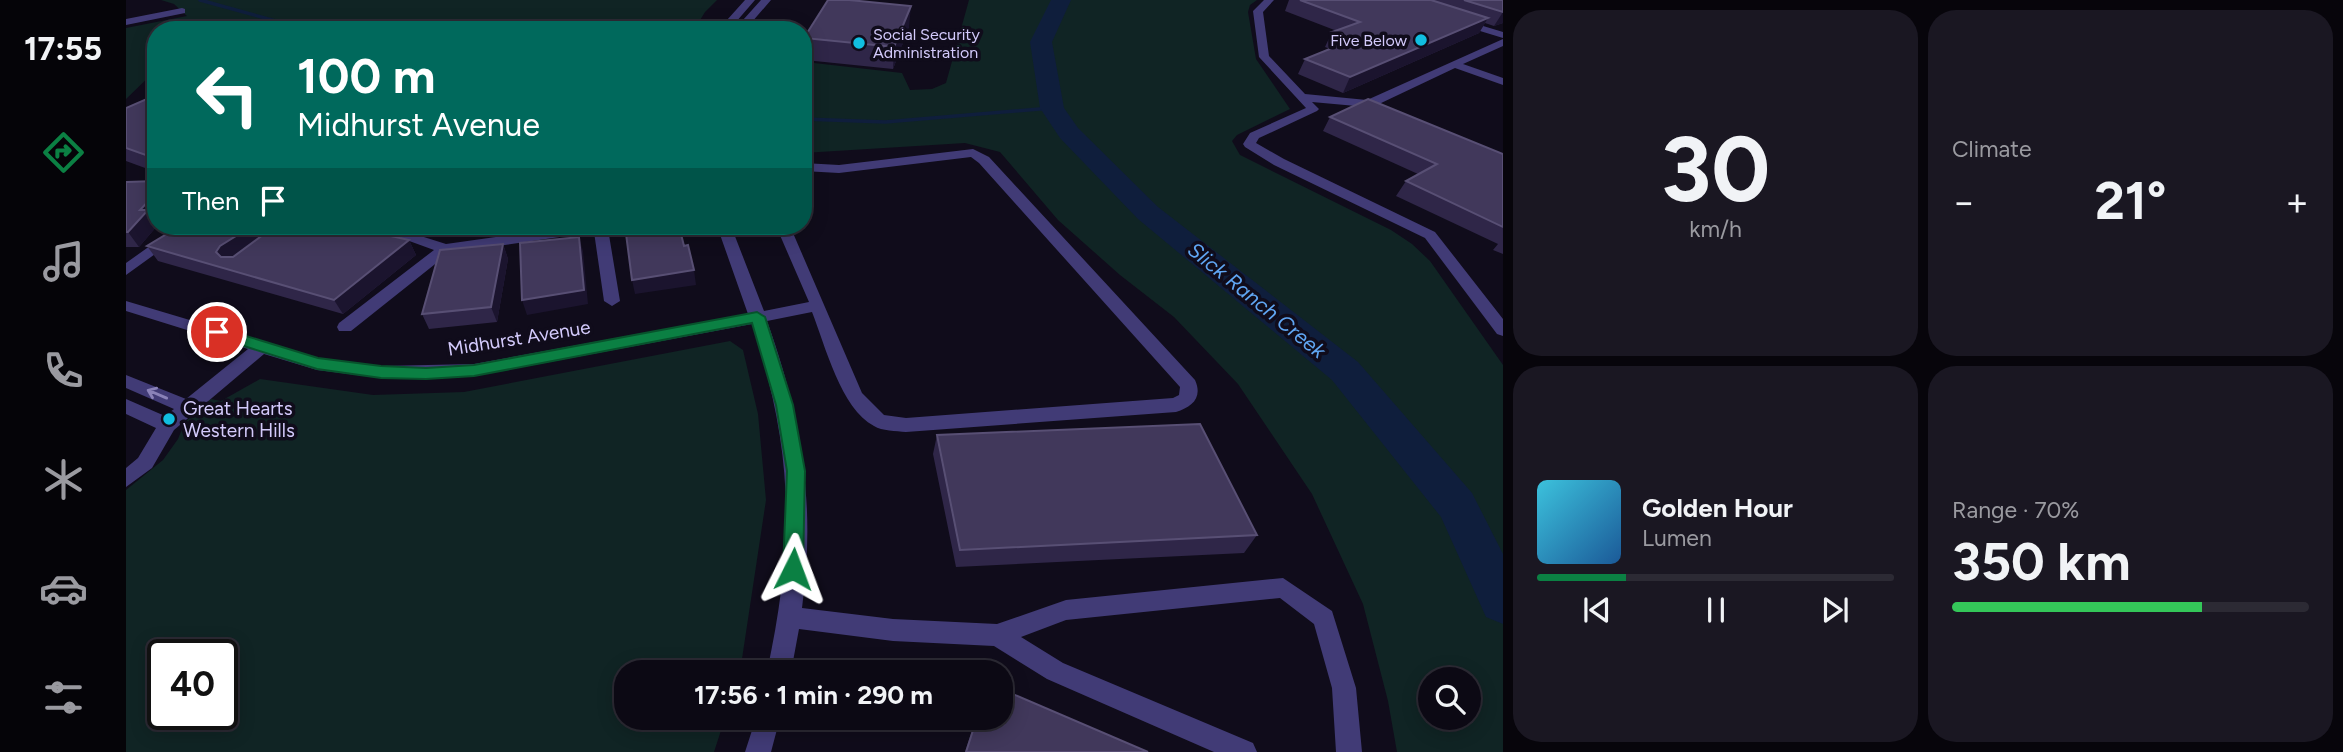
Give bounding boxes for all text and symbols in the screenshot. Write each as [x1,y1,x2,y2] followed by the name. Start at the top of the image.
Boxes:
[873,25,980,62] place label: Social Security Administration
[24,30,102,68] text: 17:55
[1330,31,1407,50] place label: Five Below
[1413,32,1429,48] marker: Five Below
[851,35,867,51] marker: Social Security Administration
[297,46,436,105] text: 100 m
[182,49,273,140] icon: left
[297,106,540,144] text: Midhurst Avenue
[1661,115,1770,224] text: 30
[39,128,88,177] icon: directions
[1952,135,2031,163] text: Climate
[2095,170,2166,232] text: 21°
[1952,179,1976,225] text: −
[2285,179,2309,225] text: +
[254,182,292,220] icon: arrive
[182,185,240,217] text: Then
[1689,215,1742,243] text: km/h
[39,237,88,286] icon: music
[1183,237,1332,364] water label: Slick Ranch Creek
[187,302,247,362] pin
[198,313,236,351] icon: arrive
[446,315,592,361] street label: Midhurst Avenue
[39,346,88,395] icon: phone
[147,387,168,400] one-way arrow
[183,397,295,442] place label: Great Hearts Western Hills
[161,411,177,427] marker: Great Hearts Western Hills
[39,455,88,504] icon: climate
[1642,492,1793,524] text: Golden Hour
[1952,496,2079,524] text: Range · 70%
[1642,524,1712,552] text: Lumen
[1952,531,2131,593] text: 350 km
[756,532,830,606] position arrow
[39,564,88,613] icon: car
[1578,591,1616,629] icon: previous
[1697,591,1735,629] icon: pause
[1816,591,1854,629] icon: next
[147,639,238,730] speed limit sign: 40
[1418,667,1481,730] map controls
[1418,667,1481,730] button: search
[39,673,88,722] icon: filters
[694,679,933,711] text: 17:56 · 1 min · 290 m

